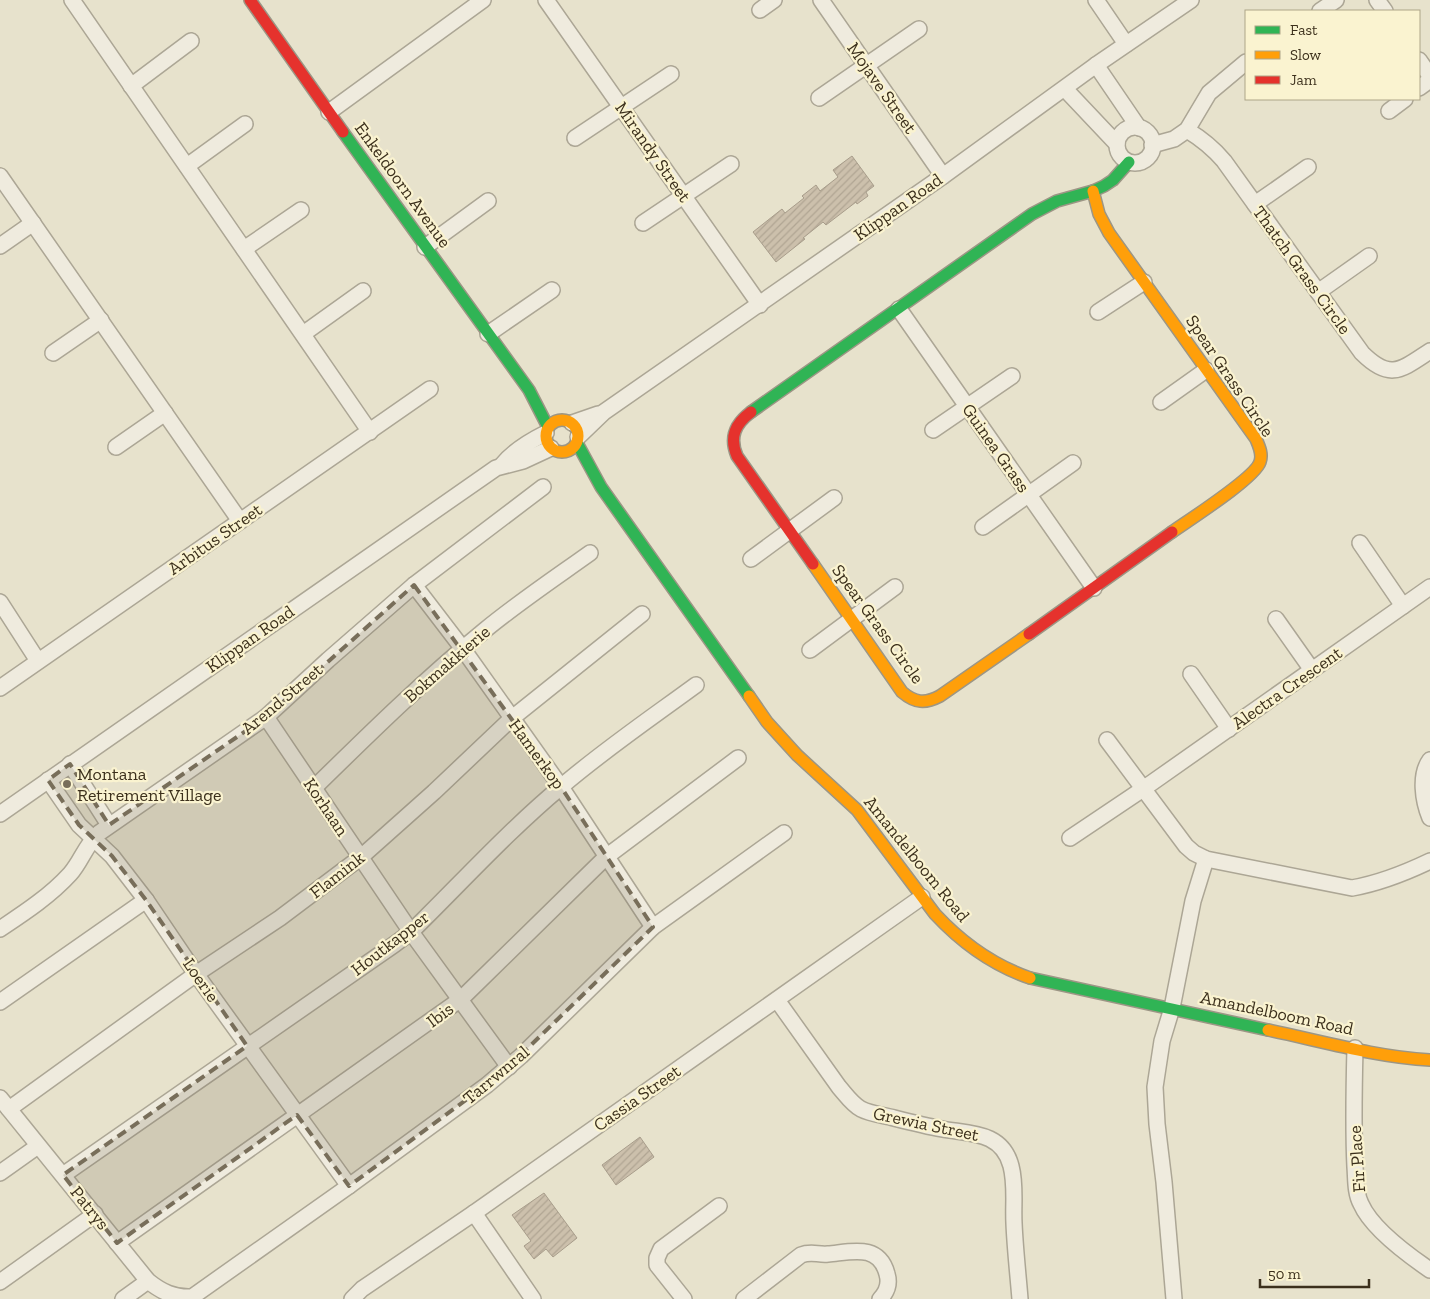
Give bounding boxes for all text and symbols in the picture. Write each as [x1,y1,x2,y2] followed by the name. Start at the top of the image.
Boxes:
[1245,10,1420,100] legend
[1290,21,1318,39] text: Fast
[842,38,922,138] street label: Mojave Street
[1290,46,1322,64] text: Slow
[1290,71,1317,89] text: Jam
[610,98,696,207] street label: Mirandy Street
[350,118,456,252] street label: Enkeldoorn Avenue
[850,168,947,246] street label: Klippan Road
[1248,202,1356,338] street label: Thatch Grass Circle
[1181,311,1279,441] street label: Spear Grass Circle
[957,399,1035,497] street label: Guinea Grass
[164,498,267,580] street label: Arbitus Street
[827,560,929,688] street label: Spear Grass Circle
[202,600,299,678] street label: Klippan Road
[399,621,495,707] street label: Bokmakkierie
[1228,642,1347,734] street label: Alectra Crescent
[237,658,327,739] street label: Arend Street
[504,714,570,794] street label: Hamerkop
[77,763,222,806] place label: Montana Retirement Village
[299,774,354,841] street label: Korhaan
[61,778,73,790] marker: Montana Retirement Village
[859,792,975,927] street label: Amandelboom Road
[305,846,369,903] street label: Flamink
[347,906,433,980] street label: Houtkapper
[178,954,224,1006] street label: Loerie
[1199,986,1356,1040] street label: Amandelboom Road
[422,998,458,1032] street label: Ibis
[458,1041,534,1109] street label: Tarrwnral
[589,1060,685,1136] street label: Cassia Street
[871,1102,981,1146] street label: Grewia Street
[1344,1125,1370,1193] street label: Fir Place
[66,1182,114,1234] street label: Patrys
[1260,1256,1369,1288] scale bar
[1268,1265,1301,1283] text: 50 m

